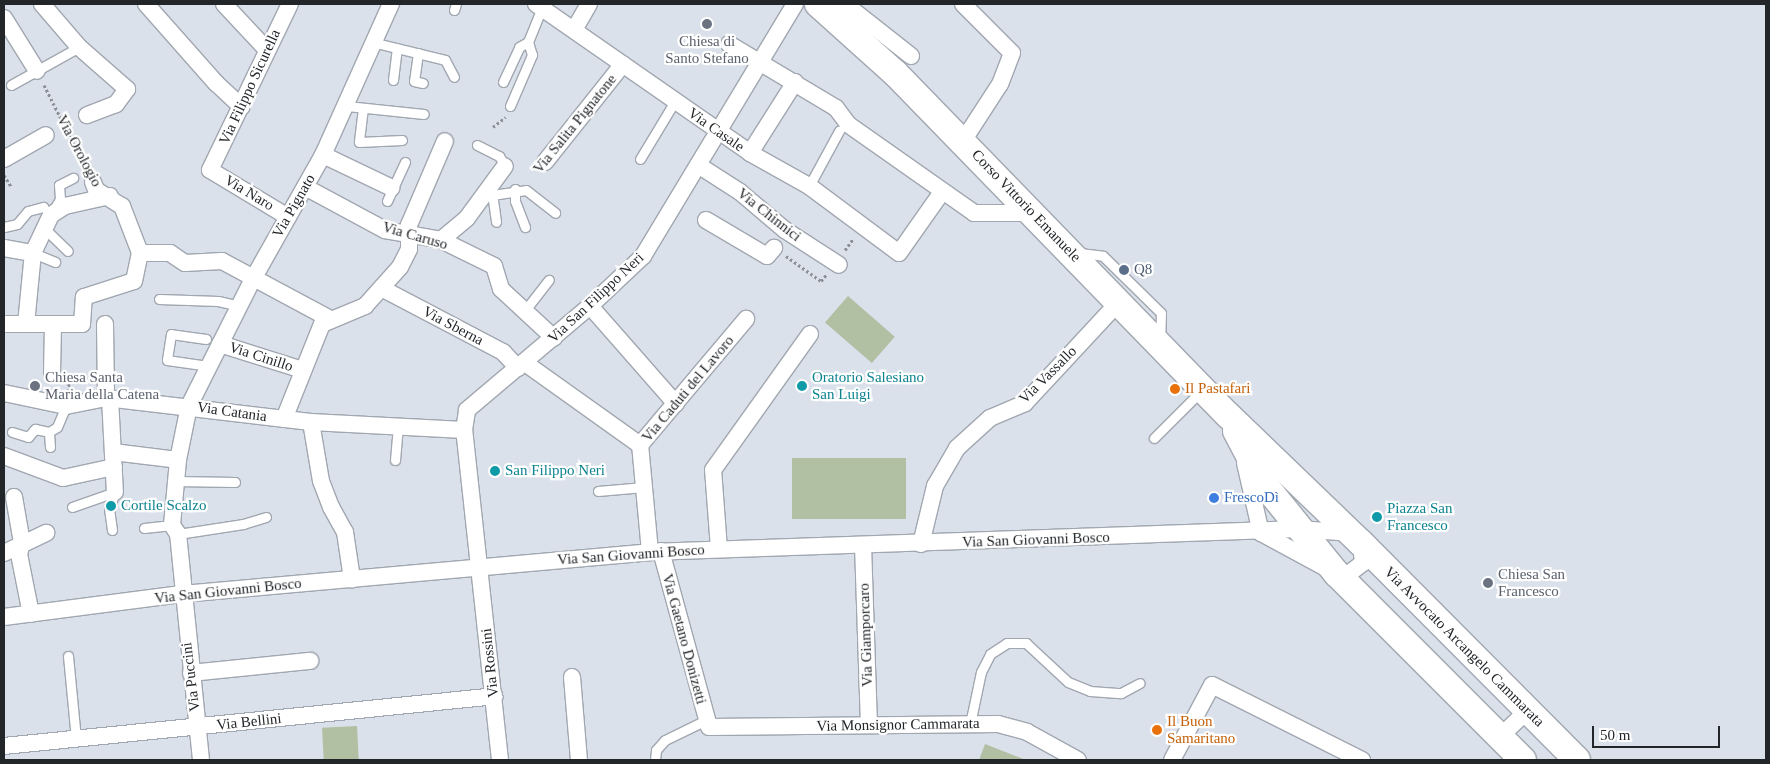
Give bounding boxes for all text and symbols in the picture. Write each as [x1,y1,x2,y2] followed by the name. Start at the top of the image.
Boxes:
[701,18,713,30] marker: Chiesa di Santo Stefano
[215,27,285,147] street label: Via Filippo Sicurella
[665,32,749,67] place label: Chiesa di Santo Stefano
[529,71,621,177] street label: Via Salita Pignatone
[684,104,748,156] street label: Via Casale
[53,112,105,190] street label: Via Orologio
[967,146,1085,266] street label: Corso Vittorio Emanuele
[221,171,277,215] street label: Via Naro
[269,171,319,241] street label: Via Pignato
[733,184,805,246] street label: Via Chinnici
[380,218,450,254] street label: Via Caruso
[544,249,648,347] street label: Via San Filippo Neri
[1134,261,1152,279] place label: Q8
[1118,264,1130,276] marker: Q8
[420,303,486,349] street label: Via Sberna
[638,332,738,446] street label: Via Caduti del Lavoro
[227,338,295,376] street label: Via Cinillo
[1015,342,1081,408] street label: Via Vassallo
[45,368,159,403] place label: Chiesa Santa Maria della Catena
[812,368,924,403] place label: Oratorio Salesiano San Luigi
[29,380,41,392] marker: Chiesa Santa Maria della Catena
[796,380,808,392] marker: Oratorio Salesiano San Luigi
[1185,380,1250,398] place label: Il Pastafari
[1169,383,1181,395] marker: Il Pastafari
[196,398,268,426] street label: Via Catania
[505,462,605,480] place label: San Filippo Neri
[489,465,501,477] marker: San Filippo Neri
[1224,489,1279,507] place label: FrescoDì
[1208,492,1220,504] marker: FrescoDì
[121,497,206,515] place label: Cortile Scalzo
[1387,499,1452,534] place label: Piazza San Francesco
[105,500,117,512] marker: Cortile Scalzo
[1371,511,1383,523] marker: Piazza San Francesco
[962,528,1110,552] street label: Via San Giovanni Bosco
[557,541,705,569] street label: Via San Giovanni Bosco
[1380,563,1548,731] street label: Via Avvocato Arcangelo Cammarata
[1498,565,1565,600] place label: Chiesa San Francesco
[658,572,710,706] street label: Via Gaetano Donizetti
[154,574,302,608] street label: Via San Giovanni Bosco
[1482,577,1494,589] marker: Chiesa San Francesco
[855,583,877,687] street label: Via Giamporcaro
[477,627,503,699] street label: Via Rossini
[178,641,204,713] street label: Via Puccini
[216,710,282,734] street label: Via Bellini
[1167,712,1235,747] place label: Il Buon Samaritano
[816,715,980,735] street label: Via Monsignor Cammarata
[1595,716,1722,748] scale bar
[1151,724,1163,736] marker: Il Buon Samaritano
[1600,727,1630,743] text: 50 m

